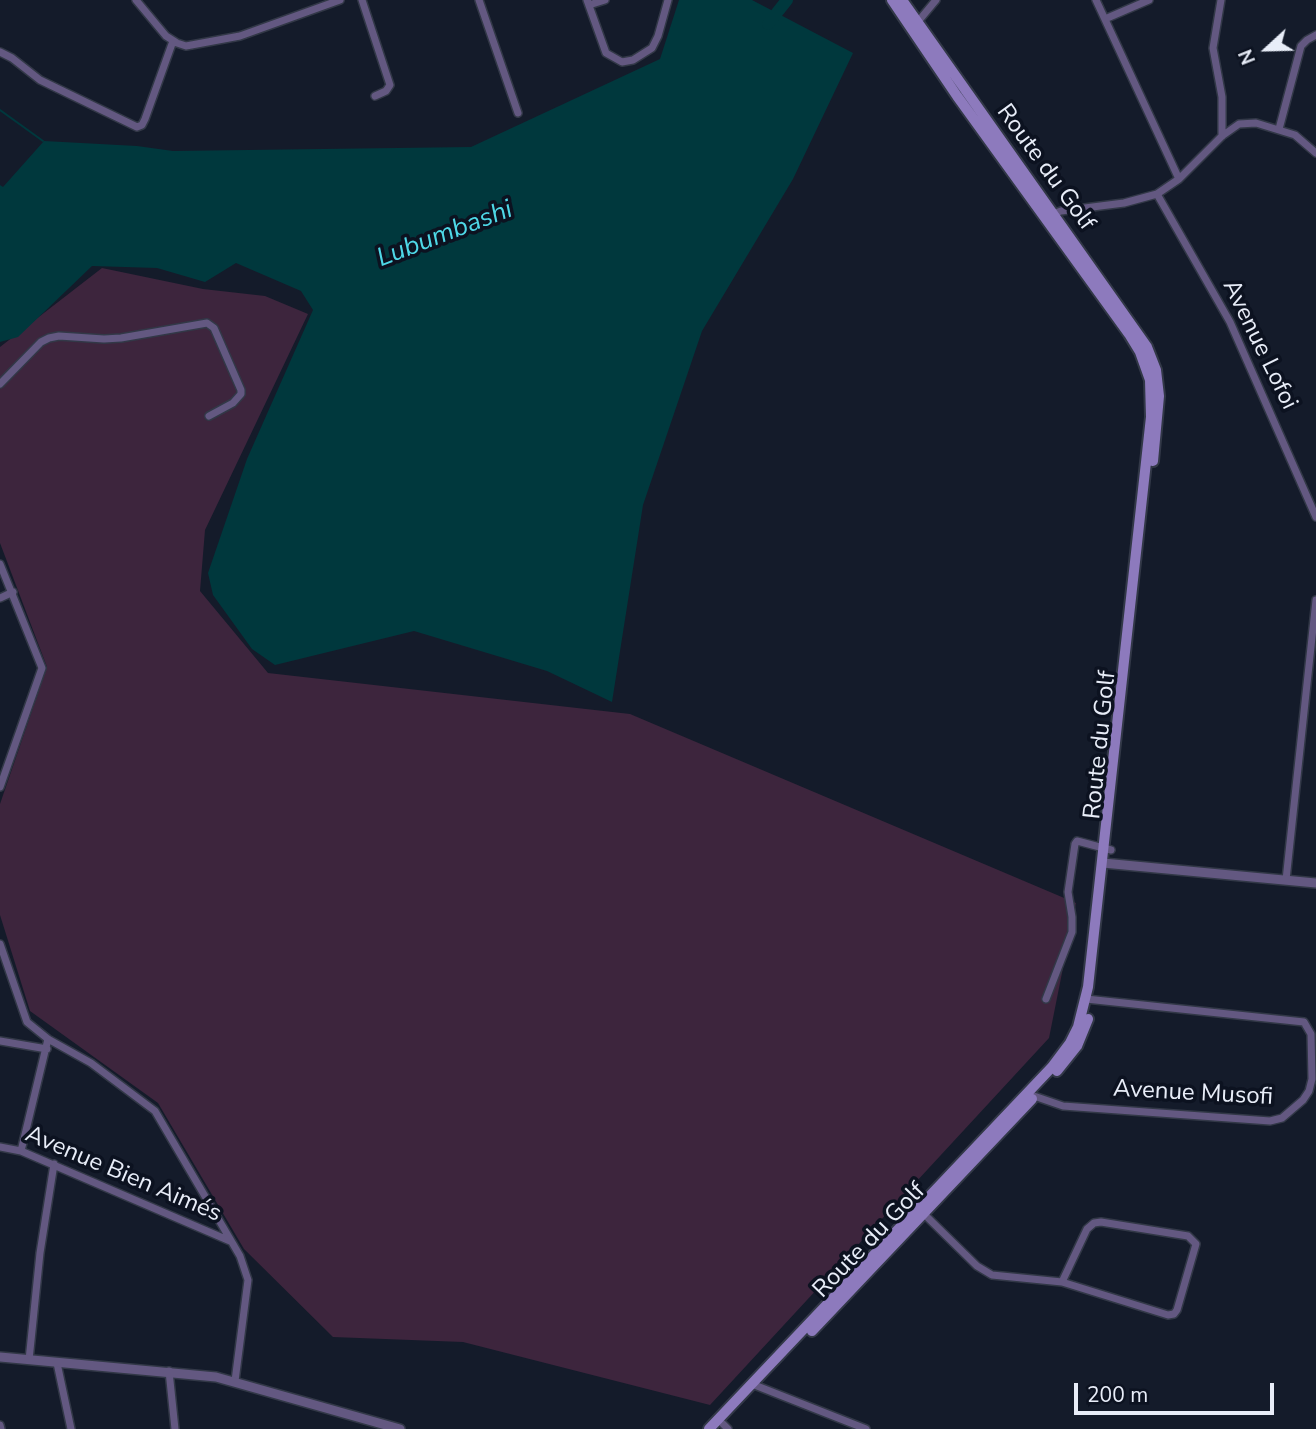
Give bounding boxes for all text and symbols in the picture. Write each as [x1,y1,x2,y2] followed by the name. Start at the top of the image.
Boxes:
[1232,14,1302,84] north arrow
[1233,45,1262,68] text: N
[990,99,1100,237] street label: Route du Golf
[373,195,517,275] water label: Lubumbashi
[1215,276,1303,414] street label: Avenue Lofoi
[1079,669,1123,821] street label: Route du Golf
[1112,1075,1274,1113] street label: Avenue Musofi
[21,1121,225,1229] street label: Avenue Bien Aimés
[808,1177,932,1305] street label: Route du Golf
[1078,1370,1278,1414] scale bar
[1087,1381,1148,1409] text: 200 m

